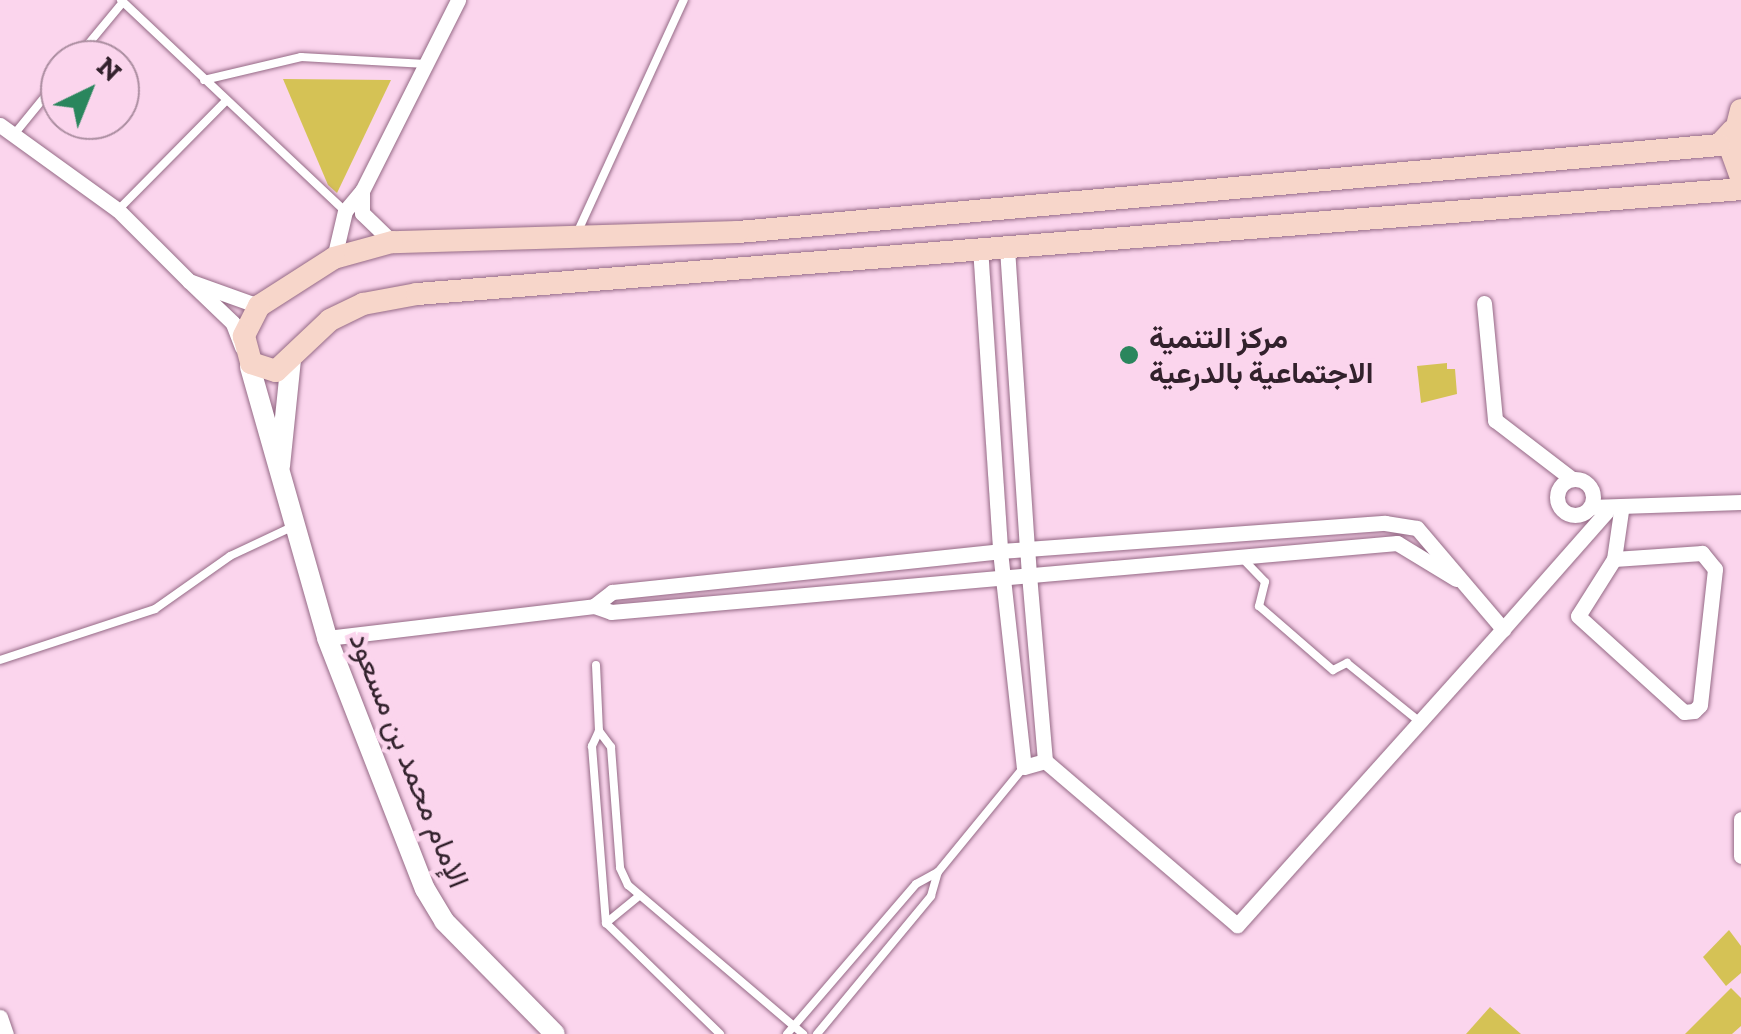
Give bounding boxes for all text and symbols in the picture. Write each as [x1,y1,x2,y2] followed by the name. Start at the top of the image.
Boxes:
[40,40,140,140] north arrow
[90,50,128,88] text: N
[1149,320,1373,390] place label: مركز التنمية الاجتماعية بالدرعية
[1118,344,1140,366] marker: مركز التنمية الاجتماعية بالدرعية
[341,627,477,893] street label: الإمام محمد بن مسعود

